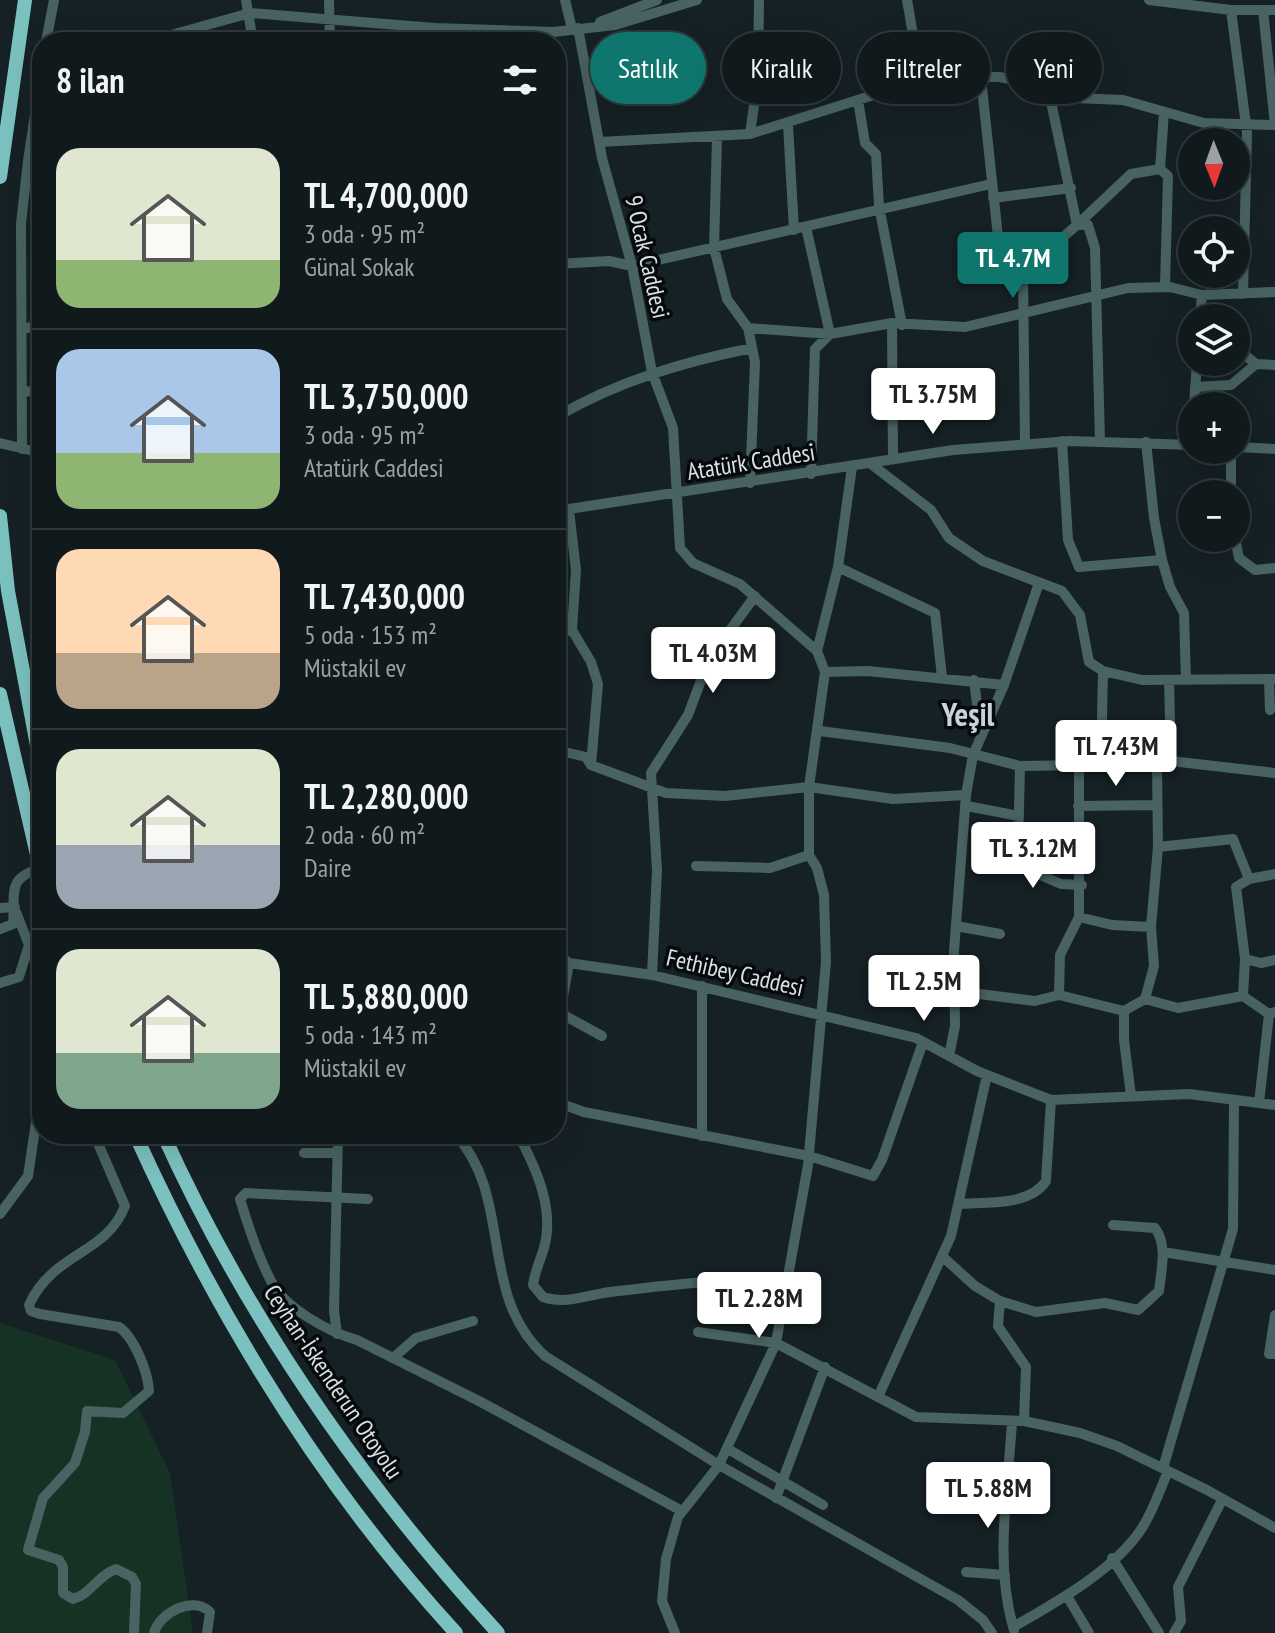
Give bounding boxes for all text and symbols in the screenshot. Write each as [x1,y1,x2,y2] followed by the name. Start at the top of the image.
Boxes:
[590,32,706,104] chip: Satılık
[722,32,841,104] chip: Kiralık
[857,32,990,104] chip: Filtreler
[1006,32,1102,104] chip: Yeni
[56,58,124,102] text: 8 ilan
[498,58,542,102] icon: filters
[1178,128,1250,200] north arrow
[1178,128,1250,552] map controls
[304,173,468,217] text: TL 4,700,000
[120,180,216,276] icon: home
[618,192,677,321] street label: 9 Ocak Caddesi
[1178,216,1250,288] button: locate
[304,217,425,250] text: 3 oda · 95 m²
[939,232,1087,300] pin: TL 4.7M
[975,241,1051,274] text: TL 4.7M
[304,250,414,283] text: Günal Sokak
[1178,304,1250,376] button: layers
[850,368,1016,436] pin: TL 3.75M
[304,374,468,418] text: TL 3,750,000
[889,377,977,410] text: TL 3.75M
[120,381,216,477] icon: home
[1178,392,1250,464] button: +
[304,418,425,451] text: 3 oda · 95 m²
[685,436,817,487] street label: Atatürk Caddesi
[304,451,444,484] text: Atatürk Caddesi
[1178,480,1250,552] button: −
[304,574,465,618] text: TL 7,430,000
[120,581,216,677] icon: home
[304,618,437,651] text: 5 oda · 153 m²
[630,627,796,695] pin: TL 4.03M
[669,636,757,669] text: TL 4.03M
[304,651,406,684] text: Müstakil ev
[941,693,995,735] district label: Yeşil
[1033,720,1199,788] pin: TL 7.43M
[1074,729,1159,762] text: TL 7.43M
[304,774,468,818] text: TL 2,280,000
[120,781,216,877] icon: home
[304,818,425,851] text: 2 oda · 60 m²
[950,822,1116,890] pin: TL 3.12M
[989,831,1077,864] text: TL 3.12M
[304,851,352,884] text: Daire
[664,942,807,1003] street label: Fethibey Caddesi
[850,955,998,1023] pin: TL 2.5M
[886,964,962,997] text: TL 2.5M
[304,974,468,1018] text: TL 5,880,000
[120,981,216,1077] icon: home
[304,1018,437,1051] text: 5 oda · 143 m²
[304,1051,406,1084] text: Müstakil ev
[676,1272,842,1340] pin: TL 2.28M
[257,1279,410,1485] street label: Ceyhan-İskenderun Otoyolu
[715,1281,803,1314] text: TL 2.28M
[905,1462,1071,1530] pin: TL 5.88M
[944,1471,1032,1504] text: TL 5.88M

